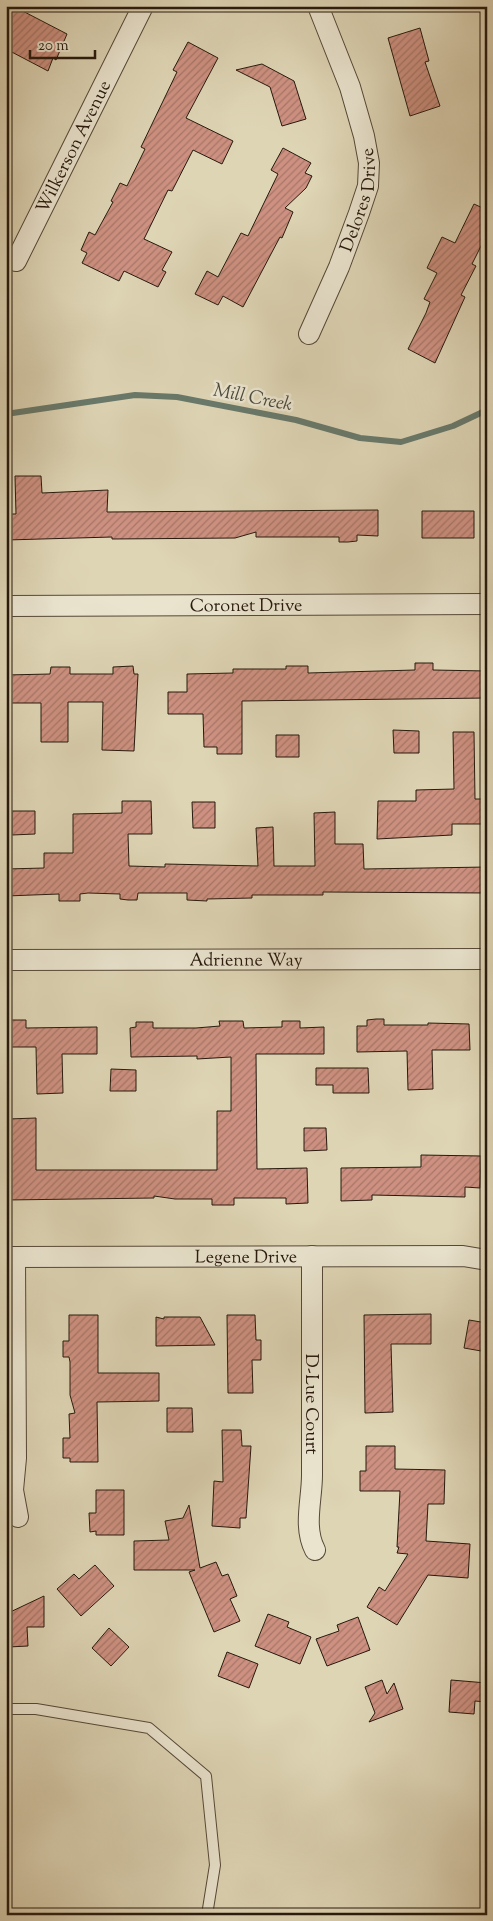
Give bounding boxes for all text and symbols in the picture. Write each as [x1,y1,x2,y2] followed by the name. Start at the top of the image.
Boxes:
[30,28,95,60] scale bar
[38,36,69,57] text: 20 m
[31,76,119,218] street label: Wilkerson Avenue
[335,146,384,256] street label: Delores Drive
[211,378,295,419] water label: Mill Creek
[190,594,302,620] street label: Coronet Drive
[189,948,303,975] street label: Adrienne Way
[195,1245,297,1272] street label: Legene Drive
[297,1353,323,1455] street label: D-Lue Court

